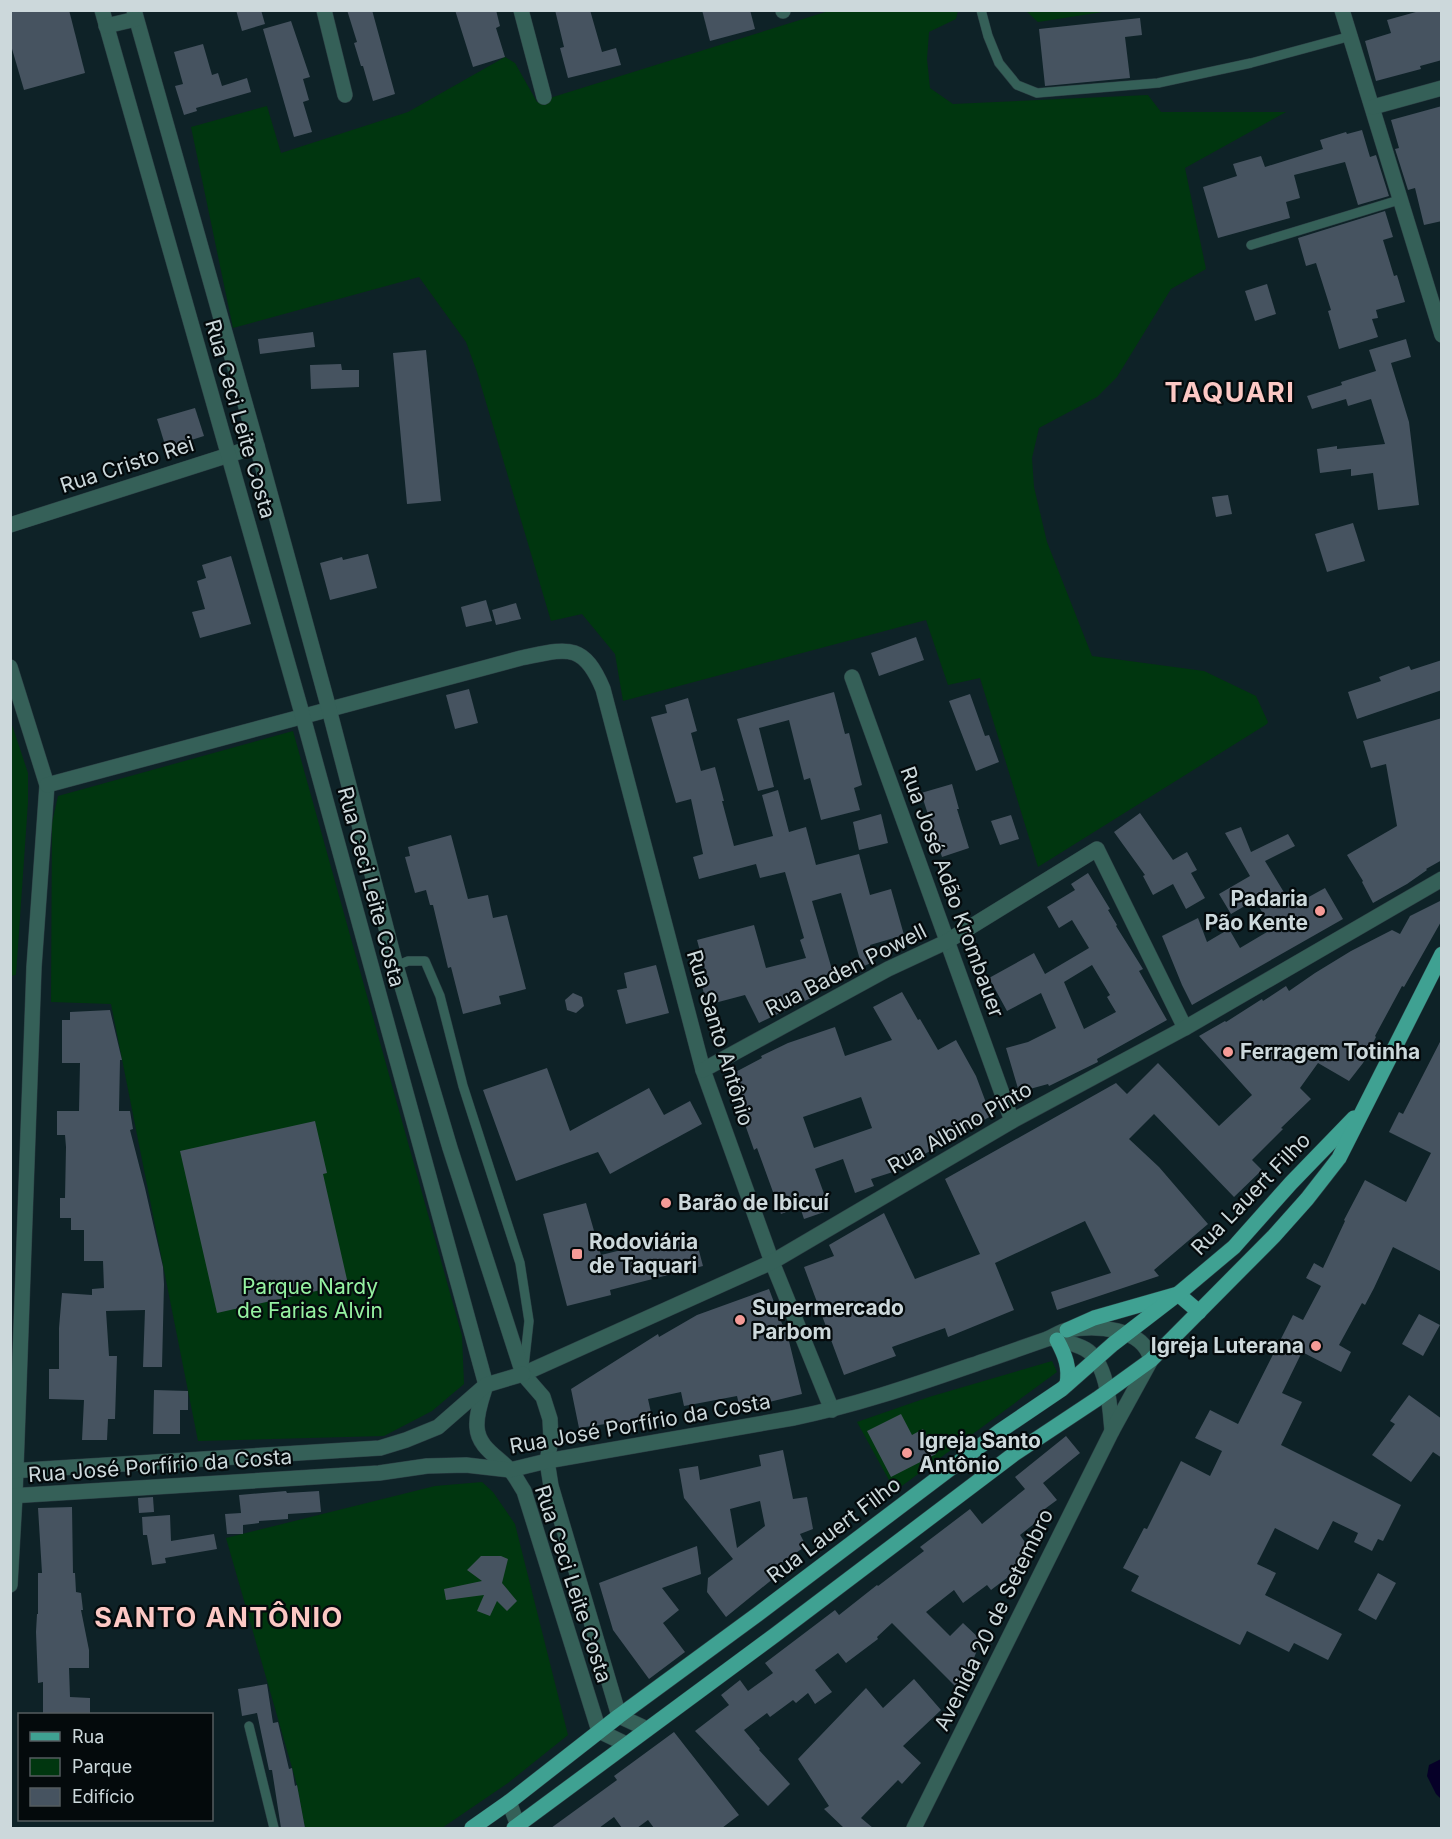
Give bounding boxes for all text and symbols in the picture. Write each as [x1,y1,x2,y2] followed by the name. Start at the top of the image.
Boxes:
[200,316,281,521] street label: Rua Ceci Leite Costa
[1165,376,1295,409] district label: TAQUARI
[57,431,197,498] street label: Rua Cristo Rei
[895,763,1010,1021] street label: Rua José Adão Krombauer
[333,784,410,990] street label: Rua Ceci Leite Costa
[1205,886,1308,935] place label: Padaria Pão Kente
[1313,904,1327,918] marker: Padaria Pão Kente
[761,918,930,1021] street label: Rua Baden Powell
[682,947,759,1129] street label: Rua Santo Antônio
[1240,1039,1420,1064] place label: Ferragem Totinha
[1221,1045,1235,1059] marker: Ferragem Totinha
[883,1076,1036,1179] street label: Rua Albino Pinto
[1186,1127,1315,1260] street label: Rua Lauert Filho
[678,1190,829,1215] place label: Barão de Ibicuí
[659,1196,673,1210] marker: Barão de Ibicuí
[589,1229,698,1278] place label: Rodoviária de Taquari
[570,1247,584,1261] marker: Rodoviária de Taquari
[237,1274,383,1323] park label: Parque Nardy de Farias Alvin
[752,1295,904,1344] place label: Supermercado Parbom
[733,1313,747,1327] marker: Supermercado Parbom
[1151,1333,1304,1358] place label: Igreja Luterana
[1309,1339,1323,1353] marker: Igreja Luterana
[507,1388,772,1459] street label: Rua José Porfírio da Costa
[919,1428,1041,1477] place label: Igreja Santo Antônio
[27,1444,293,1487] street label: Rua José Porfírio da Costa
[900,1446,914,1460] marker: Igreja Santo Antônio
[762,1471,905,1588] street label: Rua Lauert Filho
[530,1482,617,1686] street label: Rua Ceci Leite Costa
[929,1505,1058,1735] street label: Avenida 20 de Setembro
[94,1601,344,1634] district label: SANTO ANTÔNIO
[18,1713,213,1821] legend
[72,1726,104,1747] text: Rua
[72,1756,132,1777] text: Parque
[72,1786,135,1807] text: Edifício

